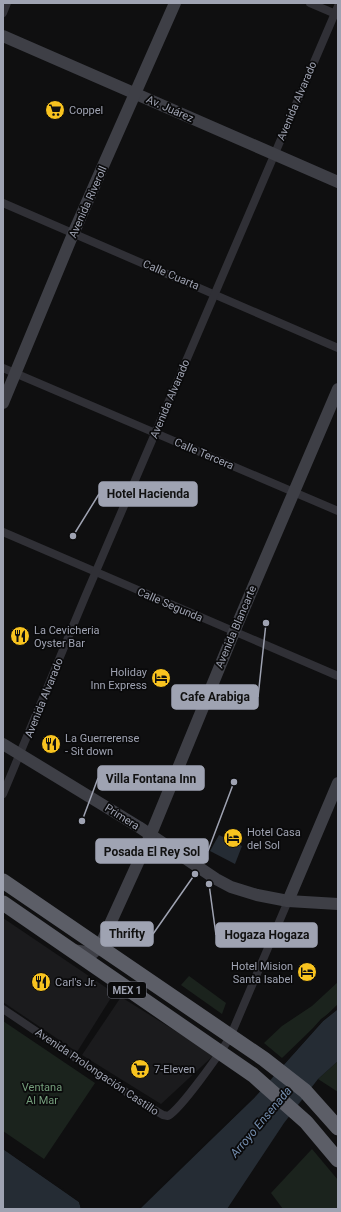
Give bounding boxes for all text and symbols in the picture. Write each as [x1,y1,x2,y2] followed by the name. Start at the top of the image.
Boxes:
[274,59,320,143] street label: Avenida Alvarado
[144,93,196,125] street label: Av. Juárez
[44,99,66,121] supermarket icon: Coppel
[69,104,103,117] place label: Coppel
[66,164,110,240] street label: Avenida Riveroll
[141,257,201,293] street label: Calle Cuarta
[147,357,193,441] street label: Avenida Alvarado
[172,436,236,472] street label: Calle Tercera
[99,482,197,506] callout: Hotel Hacienda
[107,487,190,501] text: Hotel Hacienda
[213,584,259,670] street label: Avenida Blancarte
[135,585,205,625] street label: Calle Segunda
[34,624,100,650] place label: La Cevicheria Oyster Bar
[9,625,31,647] restaurant icon: La Cevicheria Oyster Bar
[22,656,66,740] street label: Avenida Alvarado
[90,666,148,692] place label: Holiday Inn Express
[150,667,172,689] hotel icon: Holiday Inn Express
[172,685,258,709] callout: Cafe Arabiga
[180,690,250,704] text: Cafe Arabiga
[65,732,139,758] place label: La Guerrerense - Sit down
[40,733,62,755] restaurant icon: La Guerrerense - Sit down
[98,766,204,790] callout: Villa Fontana Inn
[106,772,196,786] text: Villa Fontana Inn
[102,801,142,833] street label: Primera
[247,826,301,852] place label: Hotel Casa del Sol
[222,827,244,849] hotel icon: Hotel Casa del Sol
[96,839,208,863] callout: Posada El Rey Sol
[104,845,200,859] text: Posada El Rey Sol
[101,922,153,946] callout: Thrifty
[216,923,317,947] callout: Hogaza Hogaza
[109,927,146,941] text: Thrifty
[224,928,310,942] text: Hogaza Hogaza
[231,960,293,986] place label: Hotel Mision Santa Isabel
[296,961,318,983] hotel icon: Hotel Mision Santa Isabel
[30,971,52,993] restaurant icon: Carl's Jr.
[55,976,97,989] place label: Carl's Jr.
[108,982,146,998] road number: MEX 1
[33,1026,161,1118] street label: Avenida Prolongación Castillo
[129,1058,151,1080] supermarket icon: 7-Eleven
[154,1063,195,1076] place label: 7-Eleven
[22,1081,62,1107] park label: Ventana Al Mar
[227,1084,295,1161] water label: Arroyo Ensenada

